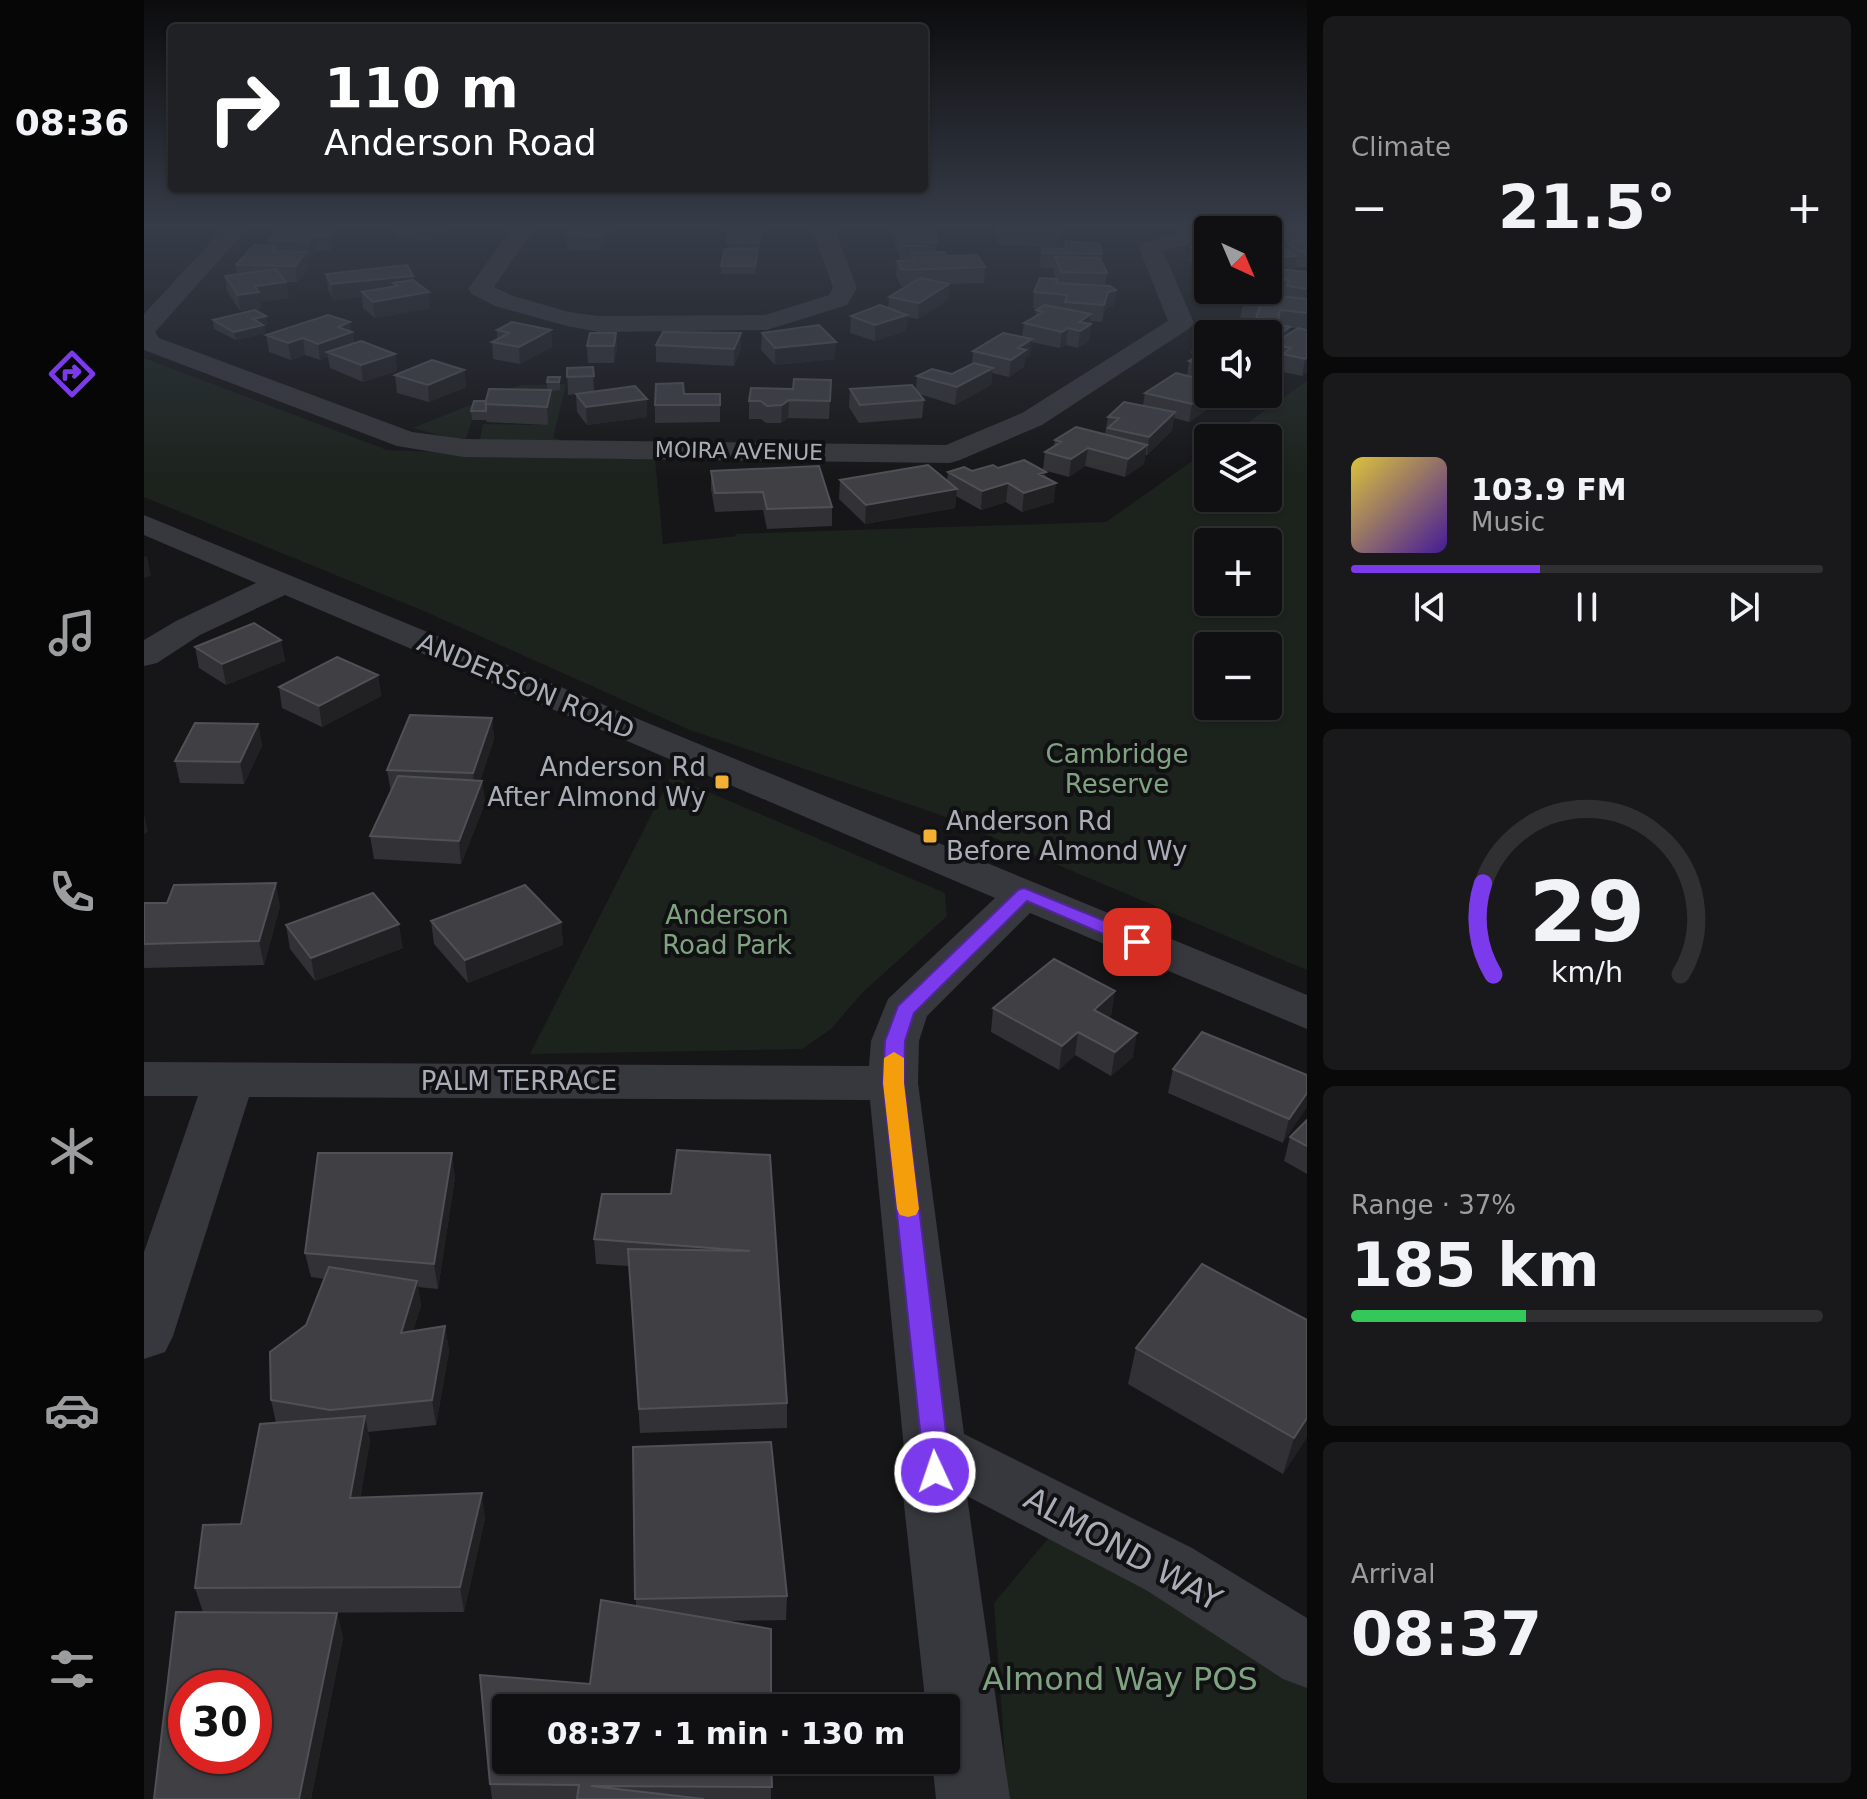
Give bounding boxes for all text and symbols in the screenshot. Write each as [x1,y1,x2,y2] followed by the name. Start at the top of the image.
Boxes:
[324,55,519,120] text: 110 m
[192,56,296,160] icon: right
[15,102,129,143] text: 08:36
[324,122,597,163] text: Anderson Road
[1351,132,1451,162] text: Climate
[1498,172,1676,242] text: 21.5°
[1351,182,1388,233] text: −
[1786,182,1823,233] text: +
[1194,216,1282,304] north arrow
[1194,216,1282,720] map controls
[1194,320,1282,408] button: sound
[44,346,100,402] icon: directions
[1194,424,1282,512] button: layers
[655,437,823,465] street label: MOIRA AVENUE
[1471,472,1627,507] text: 103.9 FM
[1471,507,1545,537] text: Music
[1194,528,1282,616] button: +
[1408,585,1452,629] icon: previous
[1565,585,1609,629] icon: pause
[1722,585,1766,629] icon: next
[44,605,100,661] icon: music
[413,627,639,745] street label: ANDERSON ROAD
[1194,632,1282,720] button: −
[1046,739,1188,799] park label: Cambridge Reserve
[487,752,706,812] place label: Anderson Rd After Almond Wy
[713,773,731,791] marker: Anderson Rd After Almond Wy
[946,806,1187,866] place label: Anderson Rd Before Almond Wy
[921,827,939,845] marker: Anderson Rd Before Almond Wy
[44,864,100,920] icon: phone
[1529,864,1645,961] text: 29
[662,900,792,960] park label: Anderson Road Park
[1103,908,1171,976] pin
[1115,920,1159,964] icon: arrive
[1551,956,1623,990] text: km/h
[421,1066,617,1096] street label: PALM TERRACE
[44,1123,100,1179] icon: climate
[1351,1190,1516,1220] text: Range · 37%
[1351,1230,1600,1300] text: 185 km
[44,1382,100,1438] icon: car
[893,1430,977,1514] position arrow
[1018,1479,1229,1619] street label: ALMOND WAY
[1351,1559,1435,1589] text: Arrival
[1351,1599,1542,1669] text: 08:37
[44,1641,100,1697] icon: filters
[982,1660,1258,1698] park label: Almond Way POS
[168,1670,272,1774] speed limit sign: 30
[547,1716,905,1751] text: 08:37 · 1 min · 130 m

